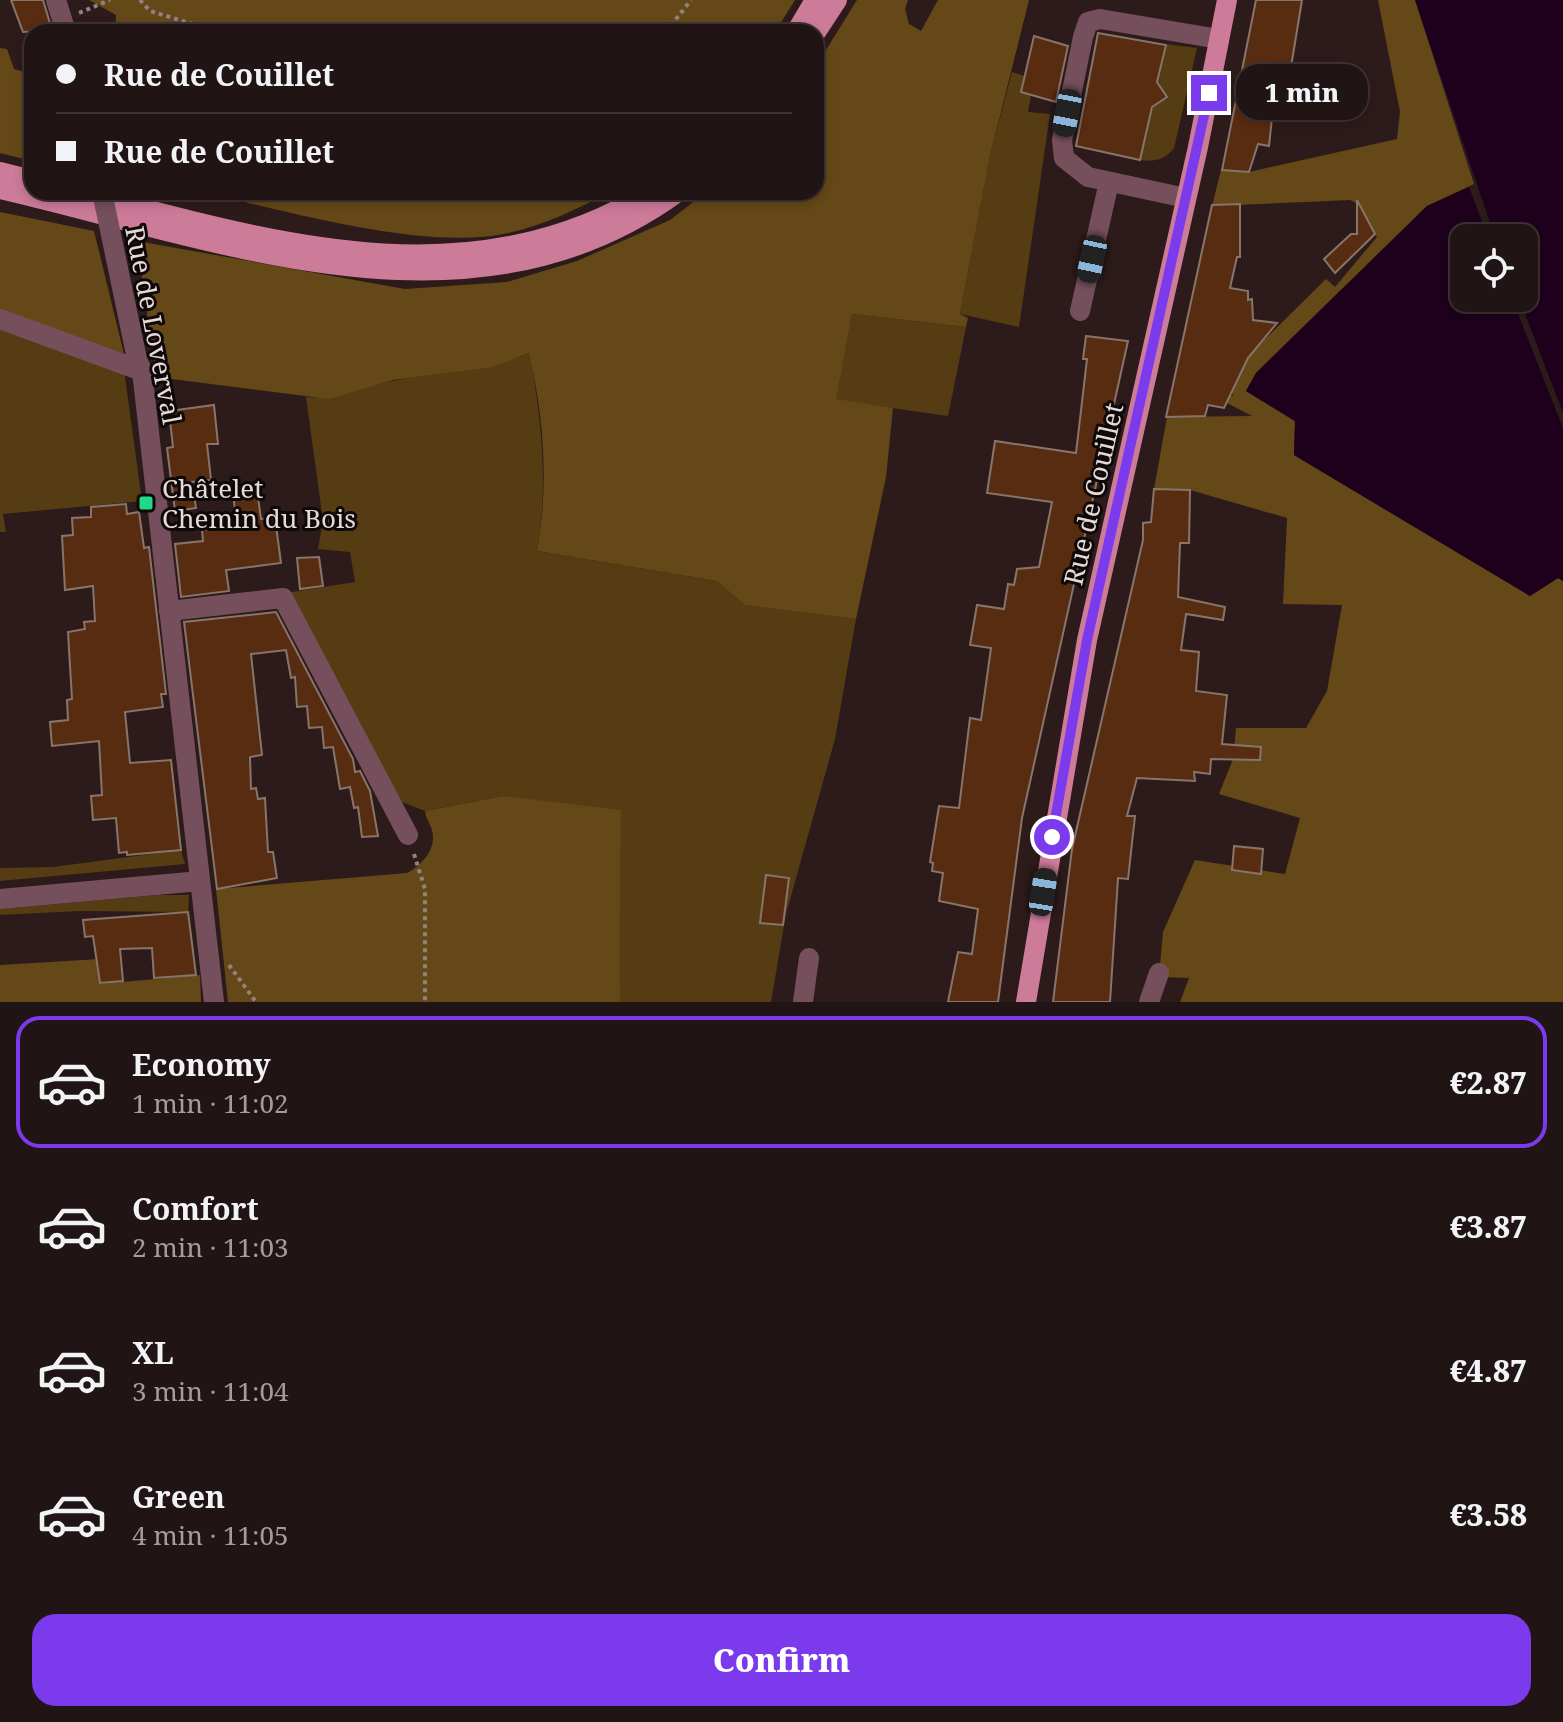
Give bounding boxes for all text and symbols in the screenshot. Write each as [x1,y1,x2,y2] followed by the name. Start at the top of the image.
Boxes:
[104,54,334,95] text: Rue de Couillet
[1237,65,1369,121] callout: 1 min
[1265,74,1339,110] text: 1 min
[1191,75,1227,111] route end
[1051,87,1083,139] car
[104,131,334,172] text: Rue de Couillet
[117,223,191,427] street label: Rue de Loverval
[1450,224,1538,312] map controls
[1450,224,1538,312] button: locate
[1075,233,1109,285] car
[1055,399,1131,589] street label: Rue de Couillet
[162,470,356,536] place label: Châtelet Chemin du Bois
[137,494,155,512] marker: Châtelet Chemin du Bois
[1034,819,1070,855] route start
[1027,866,1059,918] car
[132,1044,271,1085] text: Economy
[36,1046,108,1118] icon: car
[1450,1062,1527,1103] text: €2.87
[132,1085,289,1121] text: 1 min · 11:02
[132,1188,259,1229] text: Comfort
[36,1190,108,1262] icon: car
[1450,1206,1527,1247] text: €3.87
[132,1229,289,1265] text: 2 min · 11:03
[132,1332,174,1373] text: XL
[36,1334,108,1406] icon: car
[1450,1350,1527,1391] text: €4.87
[132,1373,289,1409] text: 3 min · 11:04
[132,1476,225,1517] text: Green
[36,1478,108,1550] icon: car
[1450,1494,1527,1535] text: €3.58
[132,1517,289,1553] text: 4 min · 11:05
[32,1614,1531,1706] button: Confirm

